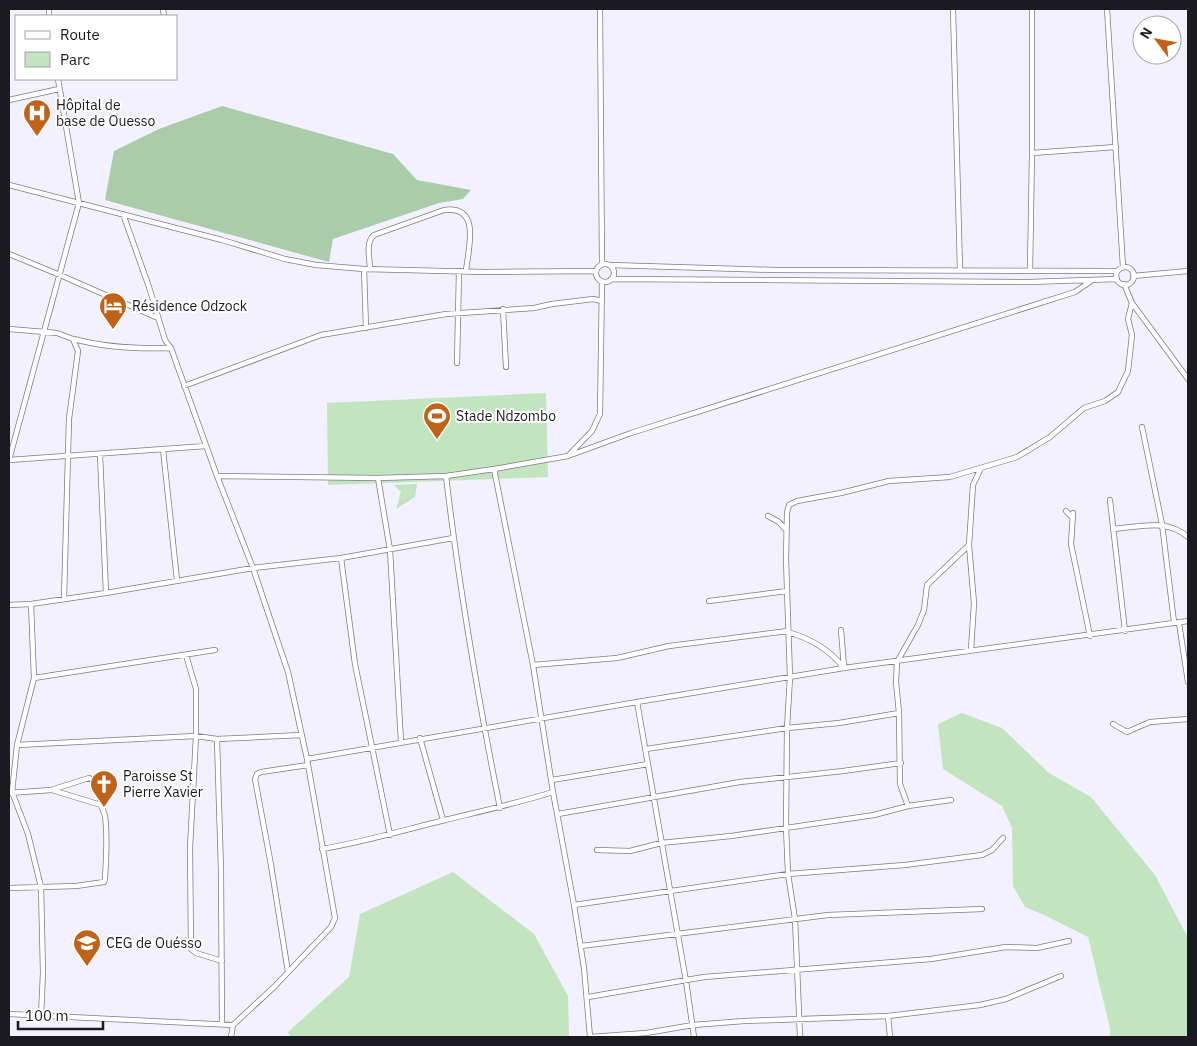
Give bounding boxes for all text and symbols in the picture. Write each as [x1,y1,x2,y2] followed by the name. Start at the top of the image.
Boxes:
[15,15,178,80] legend
[1132,15,1182,65] north arrow
[1136,24,1156,42] text: N
[60,25,100,44] text: Route
[60,50,90,69] text: Parc
[56,96,156,130] place label: Hôpital de base de Ouesso
[22,98,52,137] hospital icon: Hôpital de base de Ouesso
[98,291,128,330] hotel icon: Résidence Odzock
[132,297,248,315] place label: Résidence Odzock
[422,401,452,440] sports icon: Stade Ndzombo
[456,407,556,425] place label: Stade Ndzombo
[123,767,203,801] place label: Paroisse St Pierre Xavier
[89,769,119,808] church icon: Paroisse St Pierre Xavier
[72,928,102,967] school or university icon: CEG de Ouésso
[106,934,202,952] place label: CEG de Ouésso
[18,998,102,1030] scale bar
[25,1006,69,1025] text: 100 m

